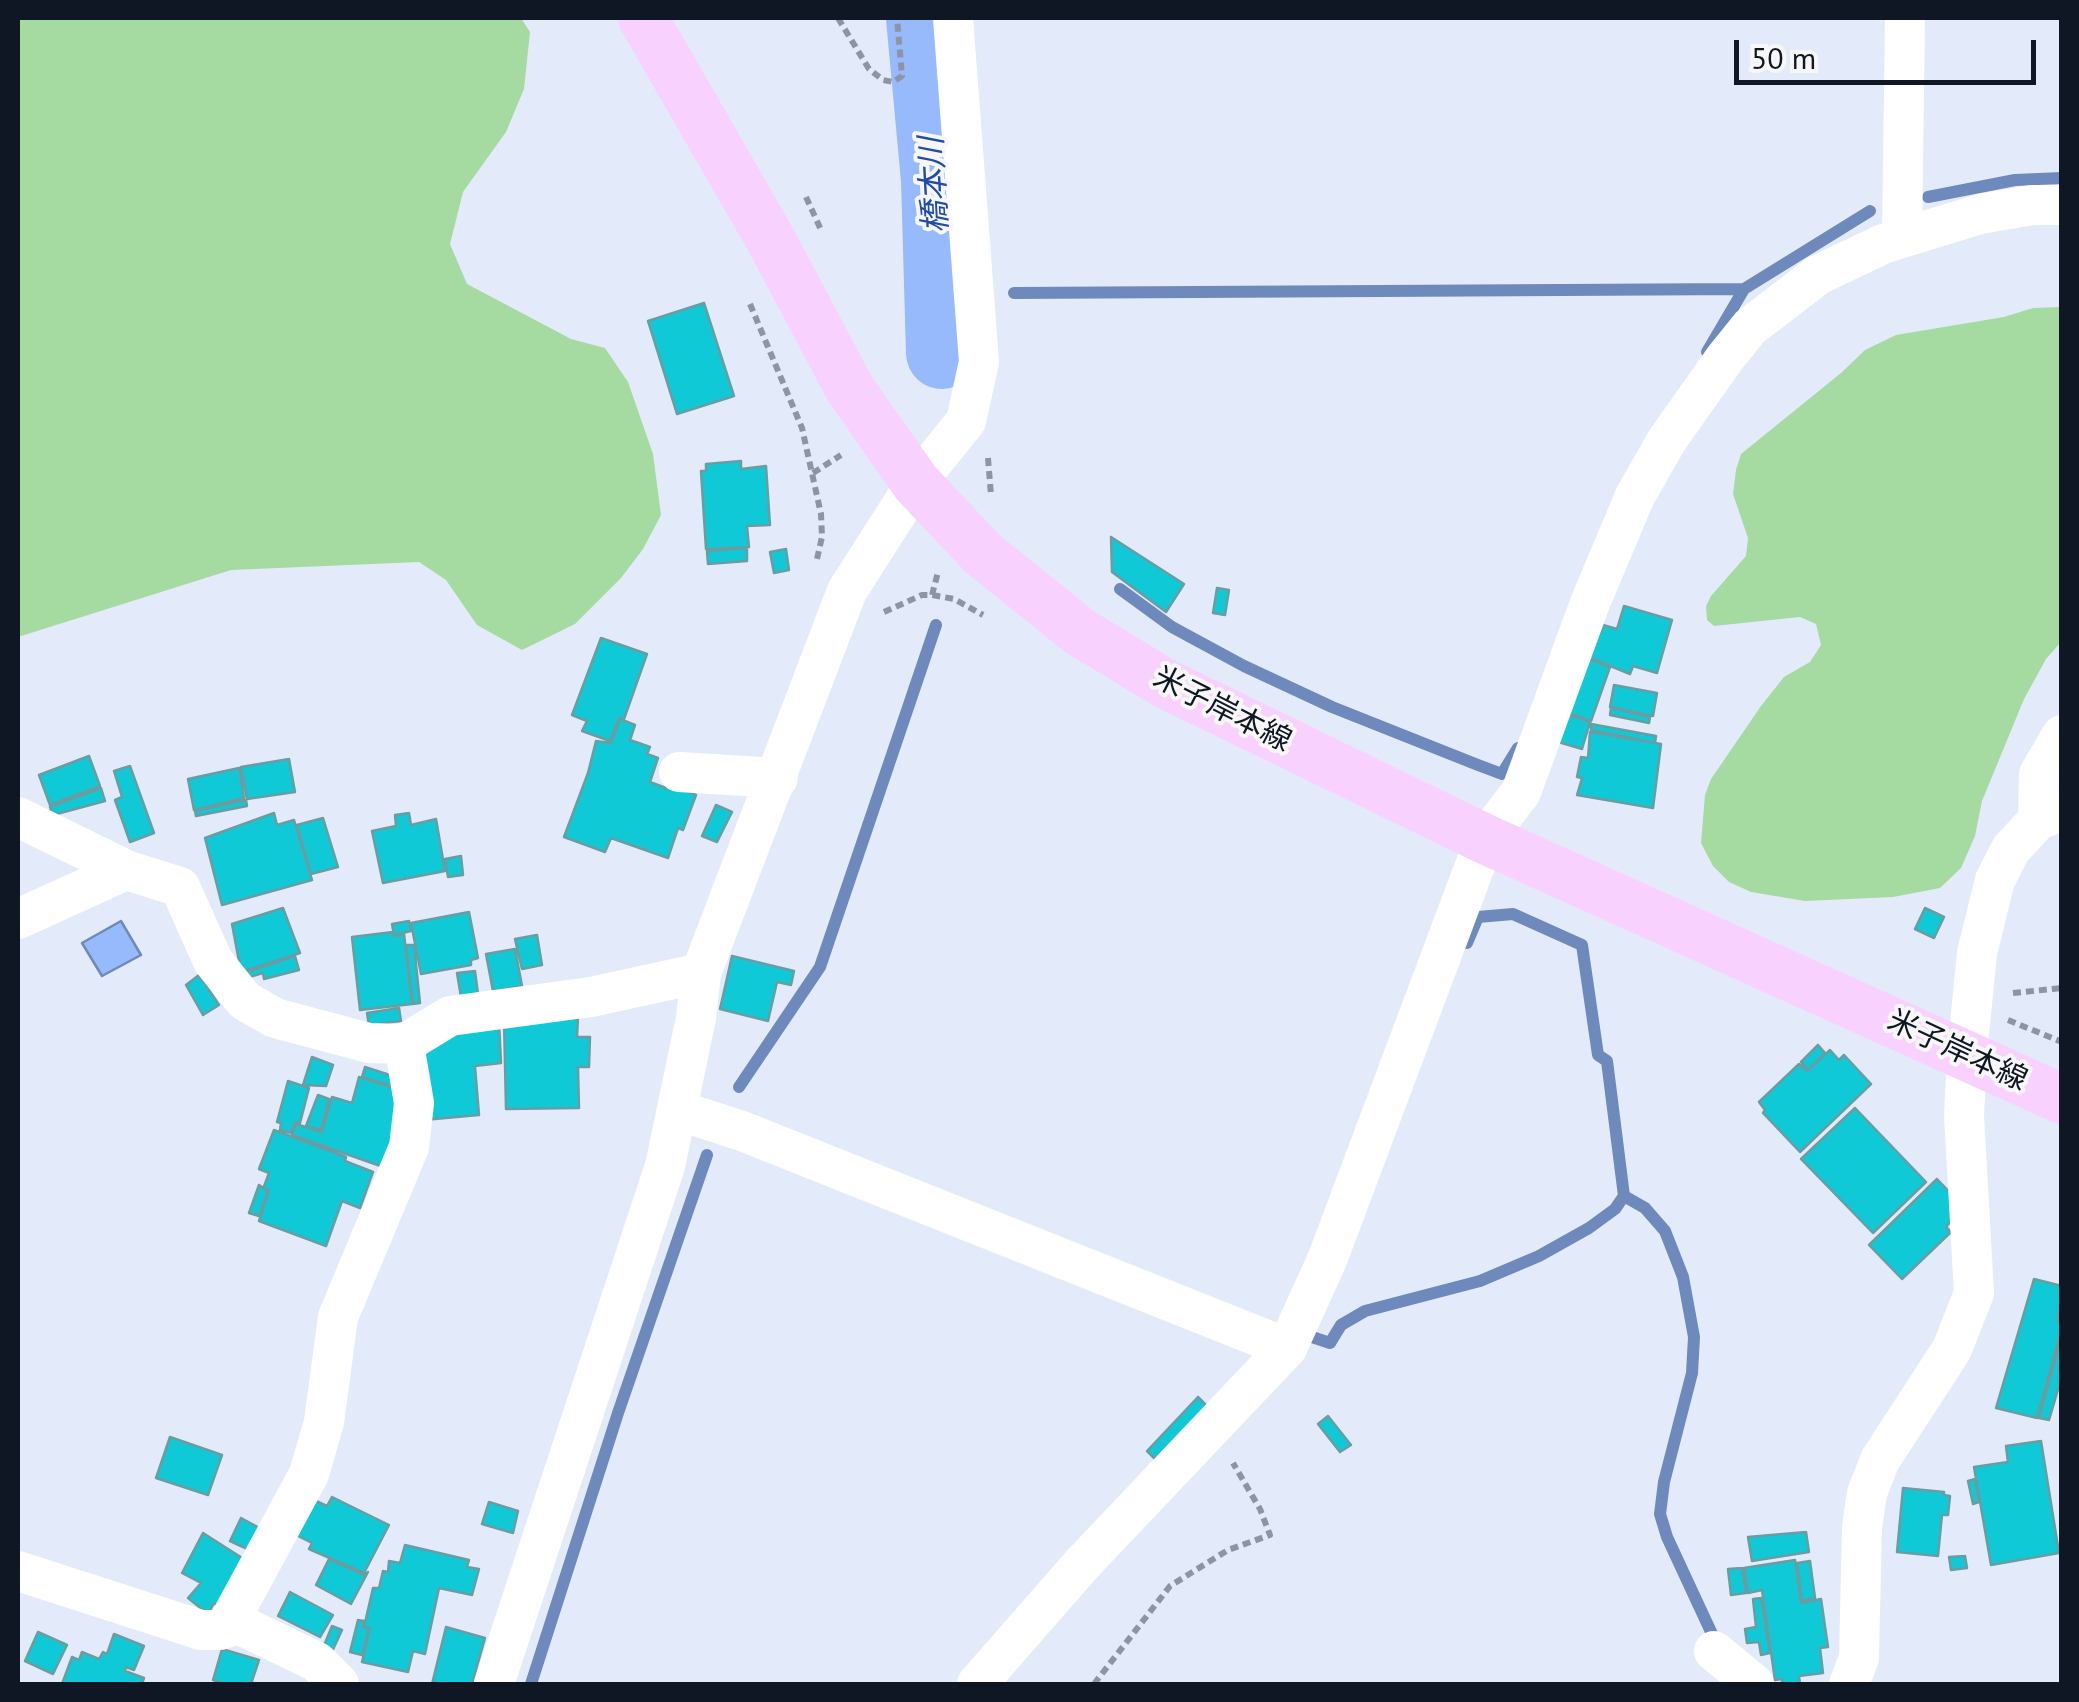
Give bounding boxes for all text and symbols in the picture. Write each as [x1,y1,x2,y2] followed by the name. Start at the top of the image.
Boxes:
[1739,20,2042,82] scale bar
[1751,38,1816,77] text: 50 m
[913,136,957,234] water label: 橋本川
[1147,660,1297,760] street label: 米子岸本線
[1881,1003,2033,1099] street label: 米子岸本線

